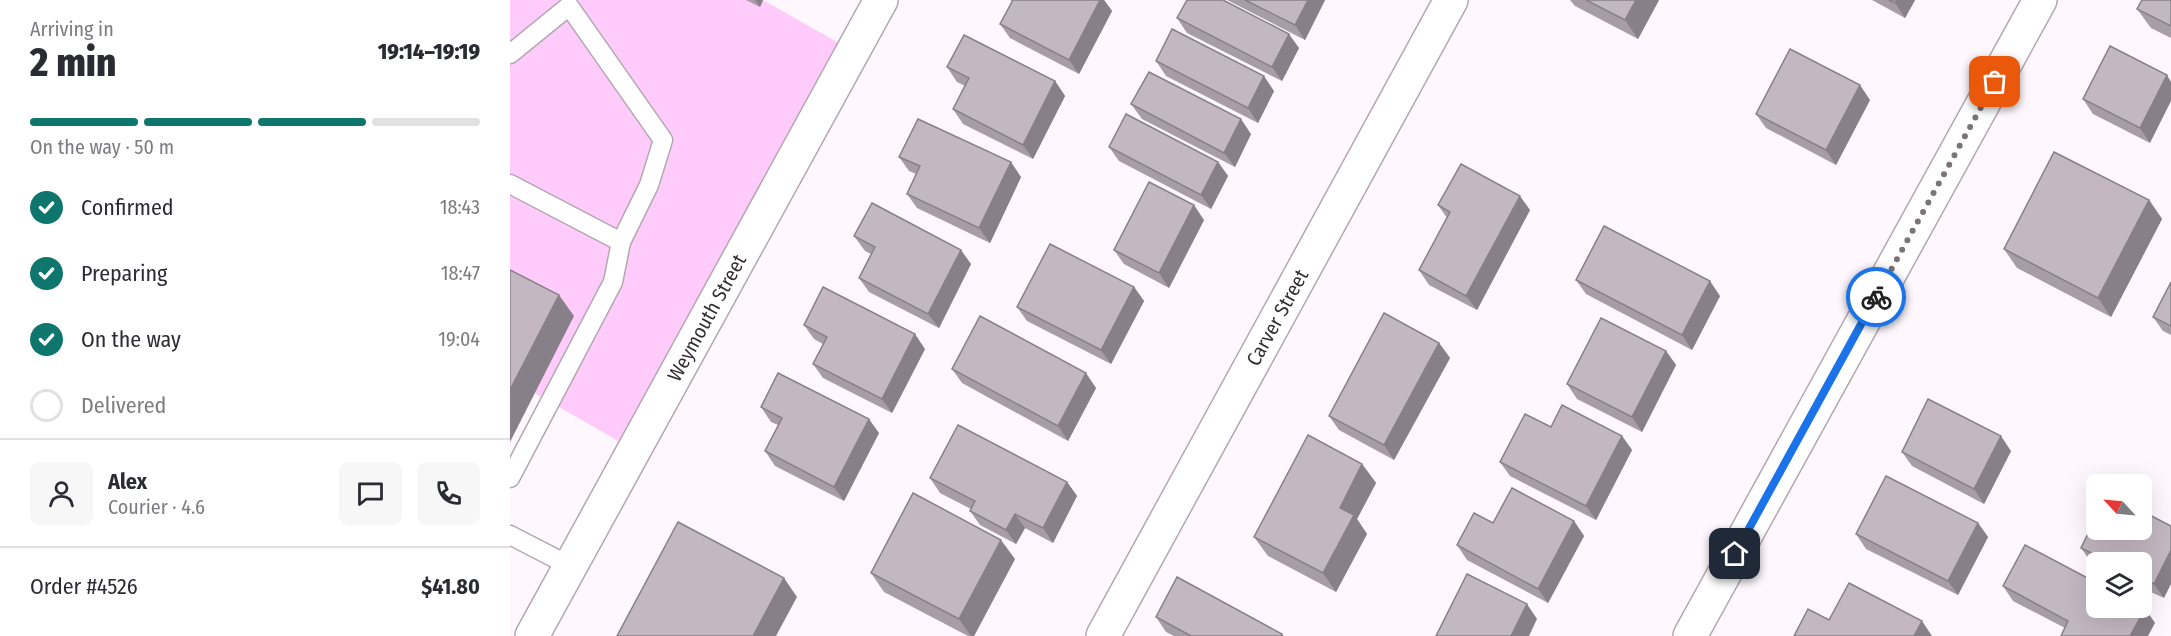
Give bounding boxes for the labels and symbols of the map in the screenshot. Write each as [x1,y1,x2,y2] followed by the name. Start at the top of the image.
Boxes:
[1969,56,2020,107] pin
[662,250,751,385] street label: Weymouth Street
[1241,265,1314,370] street label: Carver Street
[1846,267,1906,327] courier
[2086,474,2152,540] north arrow
[1709,528,1760,579] pin

